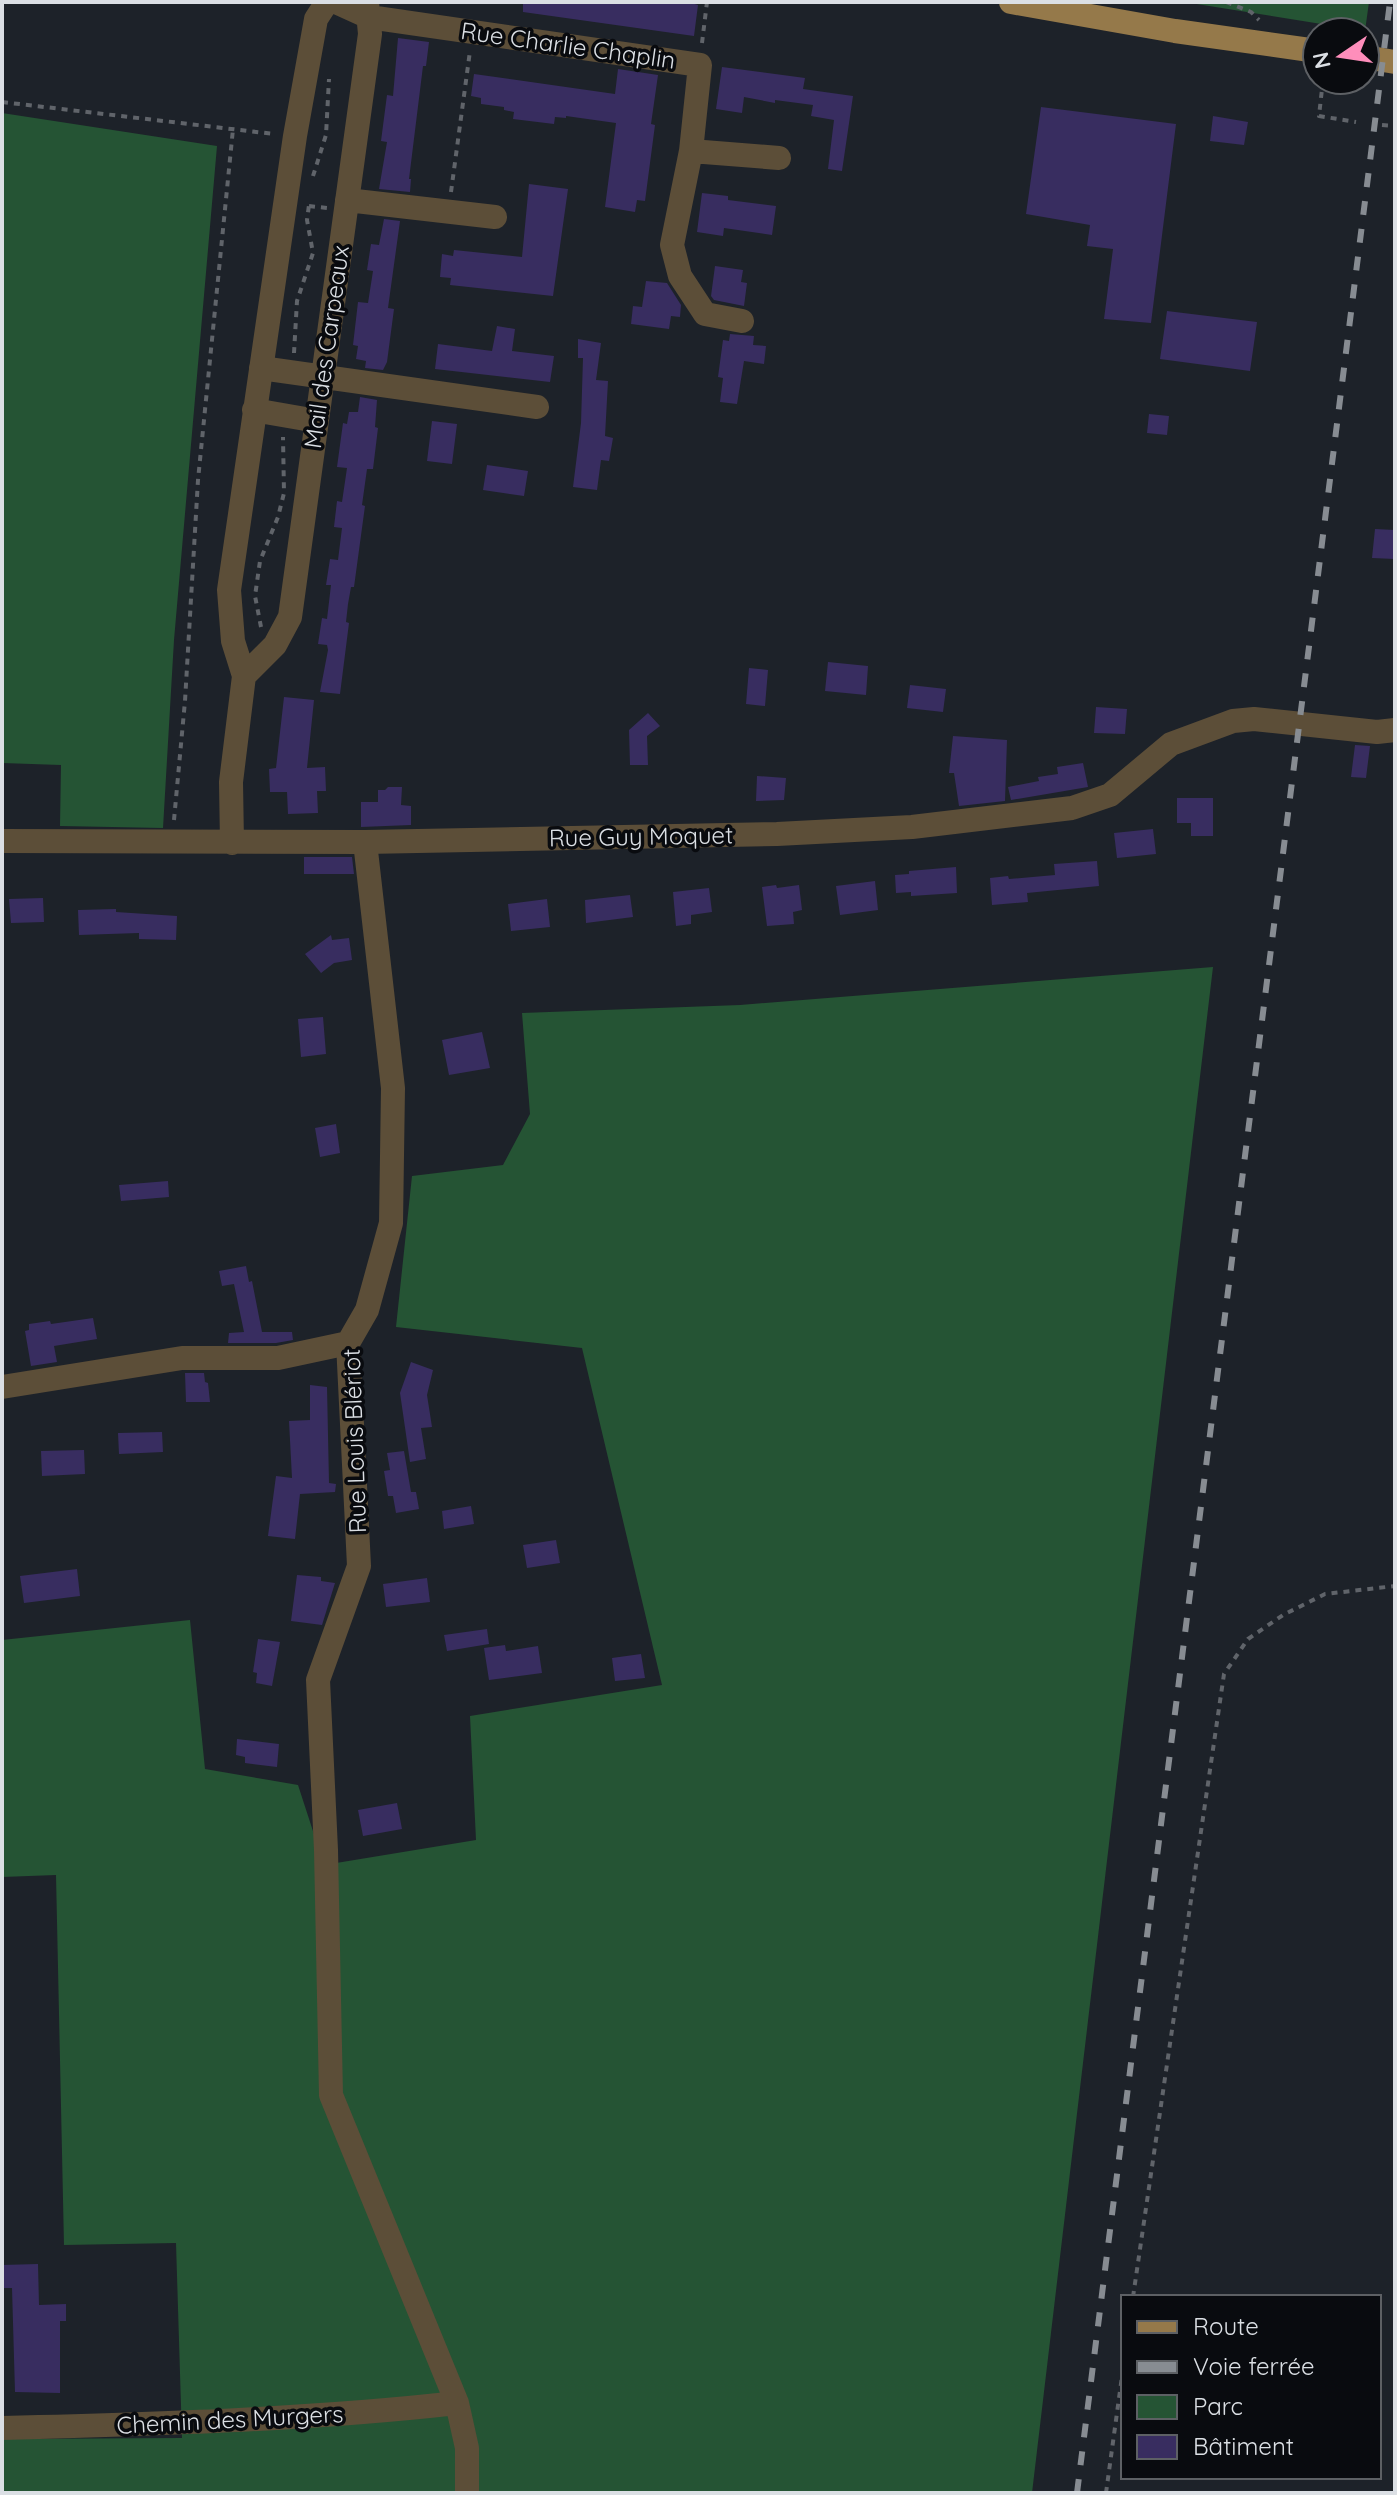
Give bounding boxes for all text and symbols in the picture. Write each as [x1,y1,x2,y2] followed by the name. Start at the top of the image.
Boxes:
[459,15,677,75] street label: Rue Charlie Chaplin
[1301,16,1381,96] north arrow
[1306,49,1337,72] text: N
[297,243,355,450] street label: Mail des Carpeaux
[549,819,733,853] street label: Rue Guy Moquet
[336,1348,372,1534] street label: Rue Louis Blériot
[1121,2295,1381,2479] legend
[1193,2311,1259,2341] text: Route
[1193,2351,1315,2381] text: Voie ferrée
[1193,2391,1243,2421] text: Parc
[116,2398,344,2440] street label: Chemin des Murgers
[1193,2431,1294,2461] text: Bâtiment

